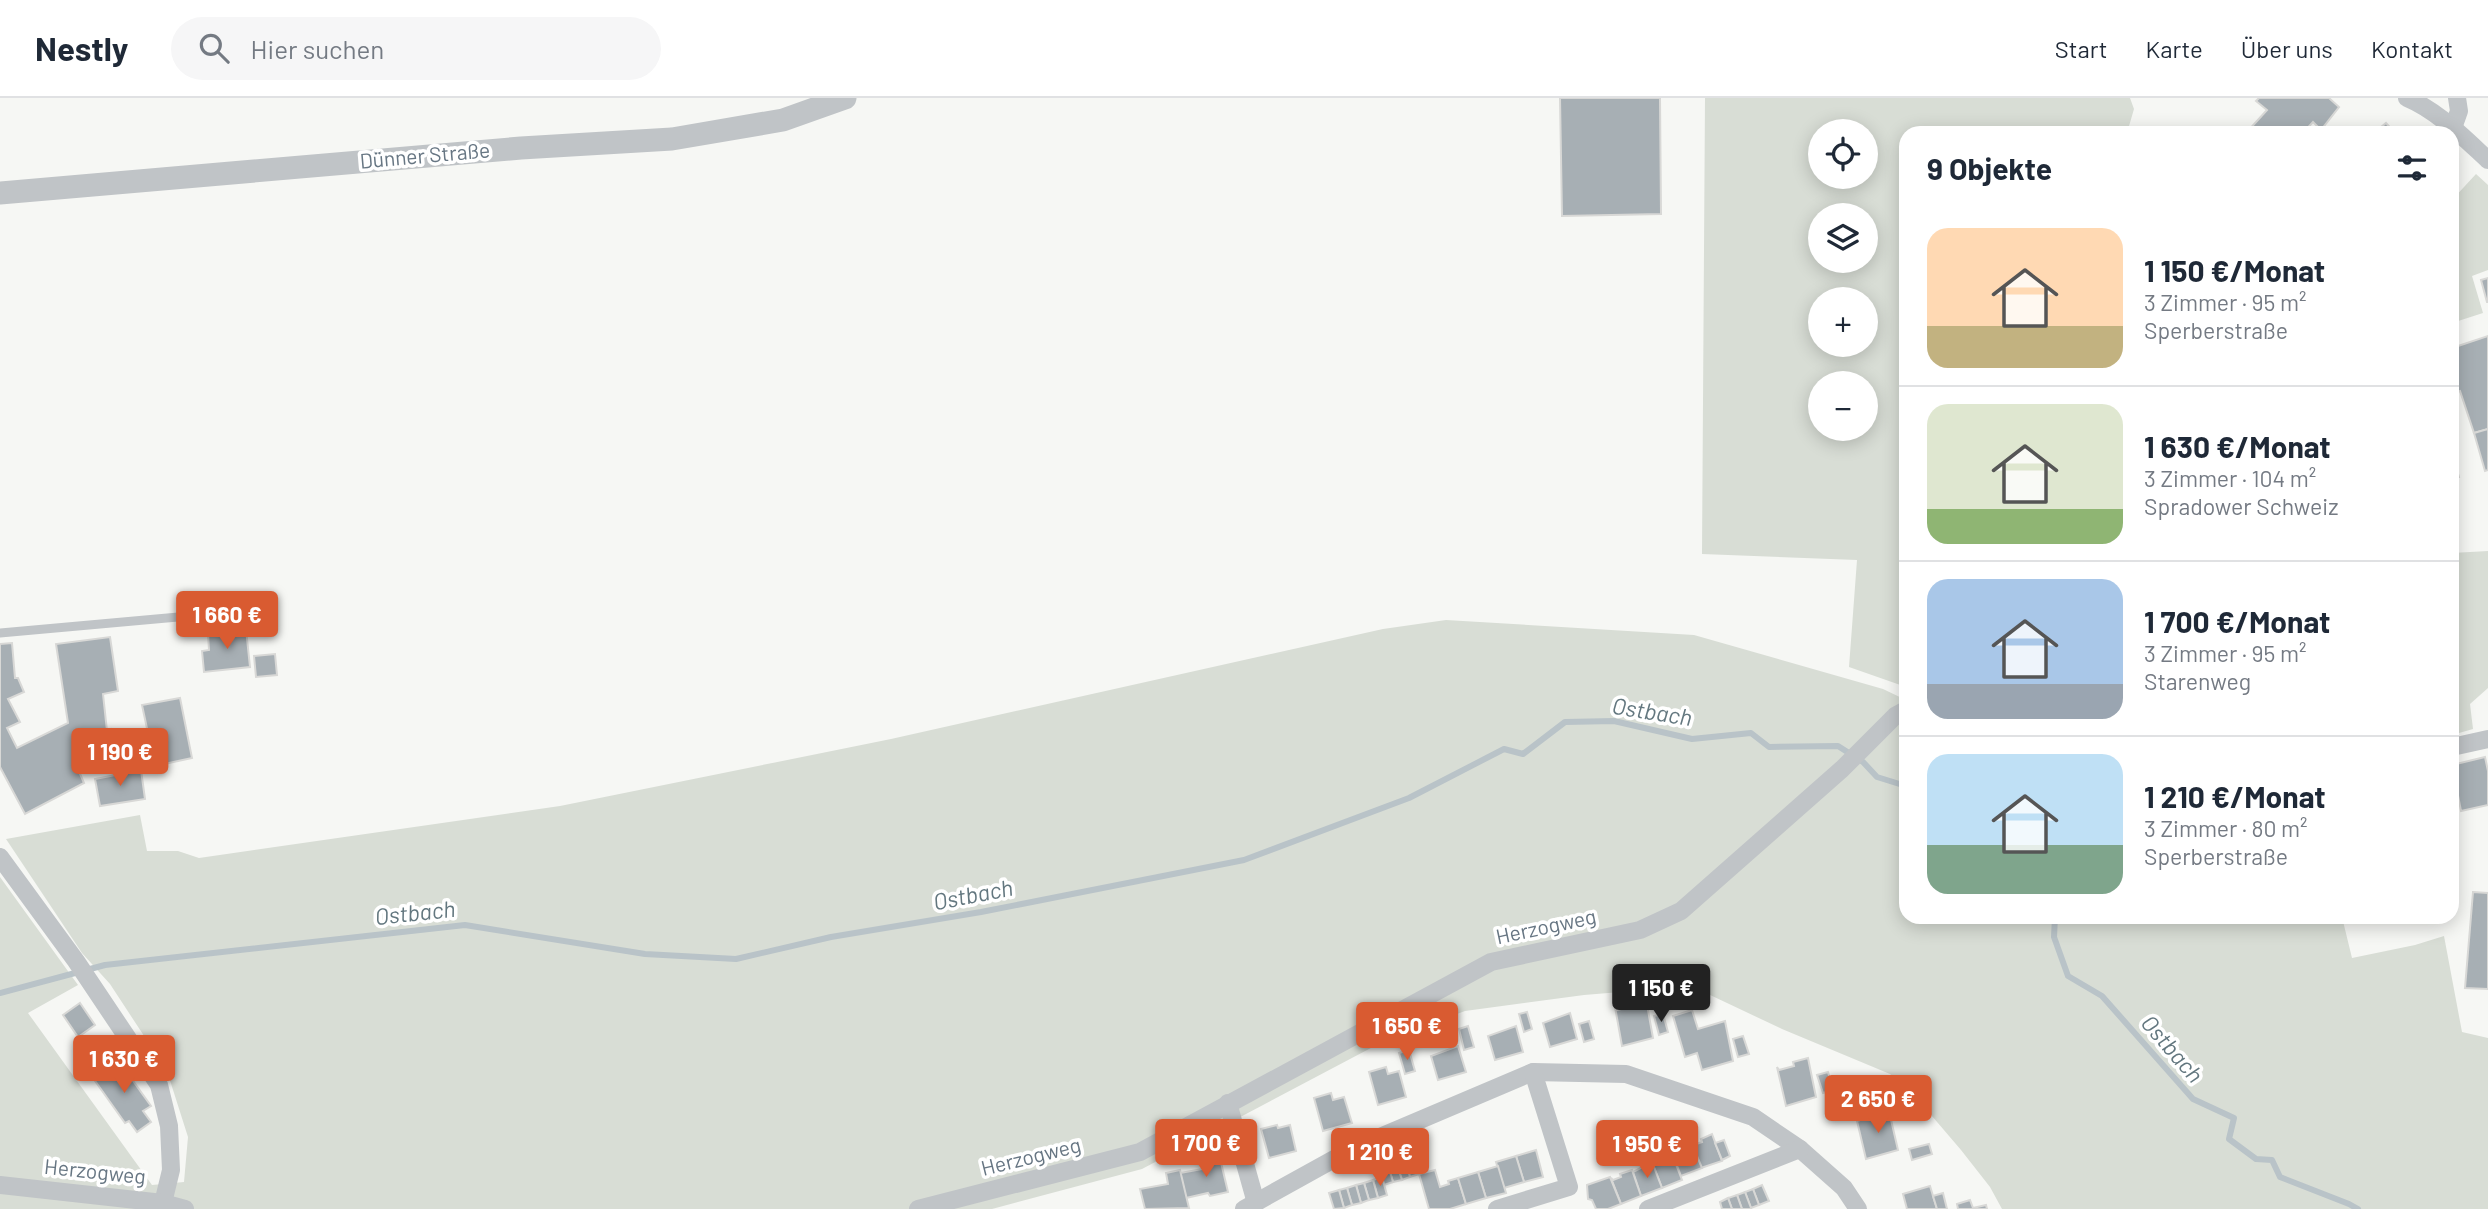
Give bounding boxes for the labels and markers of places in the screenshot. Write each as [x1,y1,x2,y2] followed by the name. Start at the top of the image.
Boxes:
[162,592,292,651] pin: 1 660 €
[55,728,185,788] pin: 1 190 €
[1596,964,1726,1024] pin: 1 150 €
[1342,1002,1472,1062] pin: 1 650 €
[59,1035,189,1095] pin: 1 630 €
[1813,1076,1943,1135] pin: 2 650 €
[1141,1119,1271,1179] pin: 1 700 €
[1582,1121,1712,1180] pin: 1 950 €
[1315,1128,1445,1188] pin: 1 210 €

